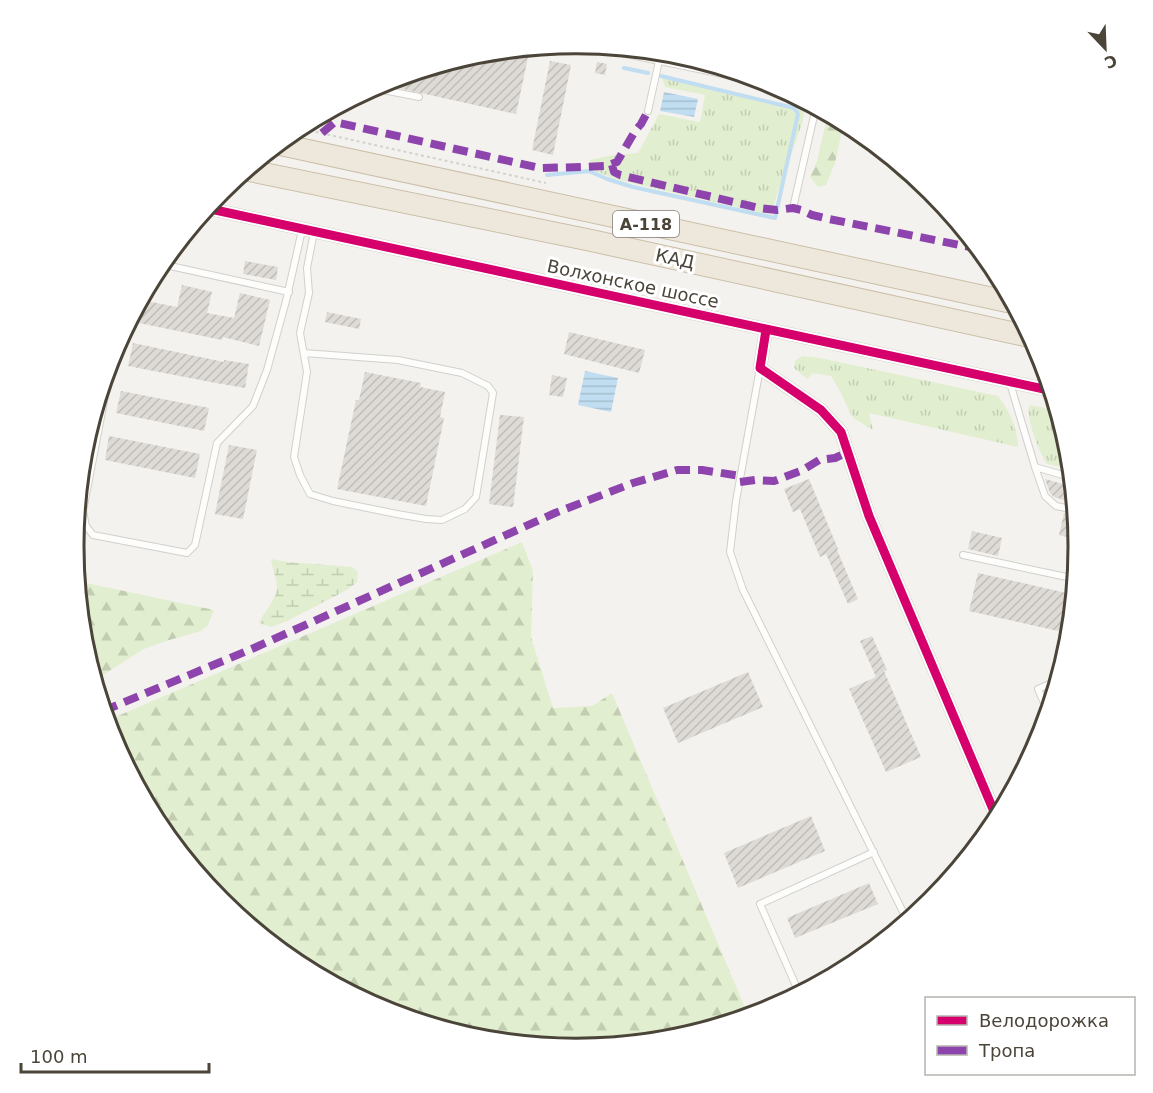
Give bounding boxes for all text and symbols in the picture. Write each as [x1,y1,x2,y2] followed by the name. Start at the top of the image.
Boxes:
[1075,18,1135,78] north arrow
[1102,50,1120,72] text: С
[613,211,679,237] road number: А-118
[654,244,696,273] street label: КАД
[545,255,721,312] street label: Волхонское шоссе
[925,997,1135,1075] legend
[979,1010,1109,1031] text: Велодорожка
[21,1036,208,1074] scale bar
[978,1040,1035,1061] text: Тропа
[30,1046,88,1067] text: 100 m

